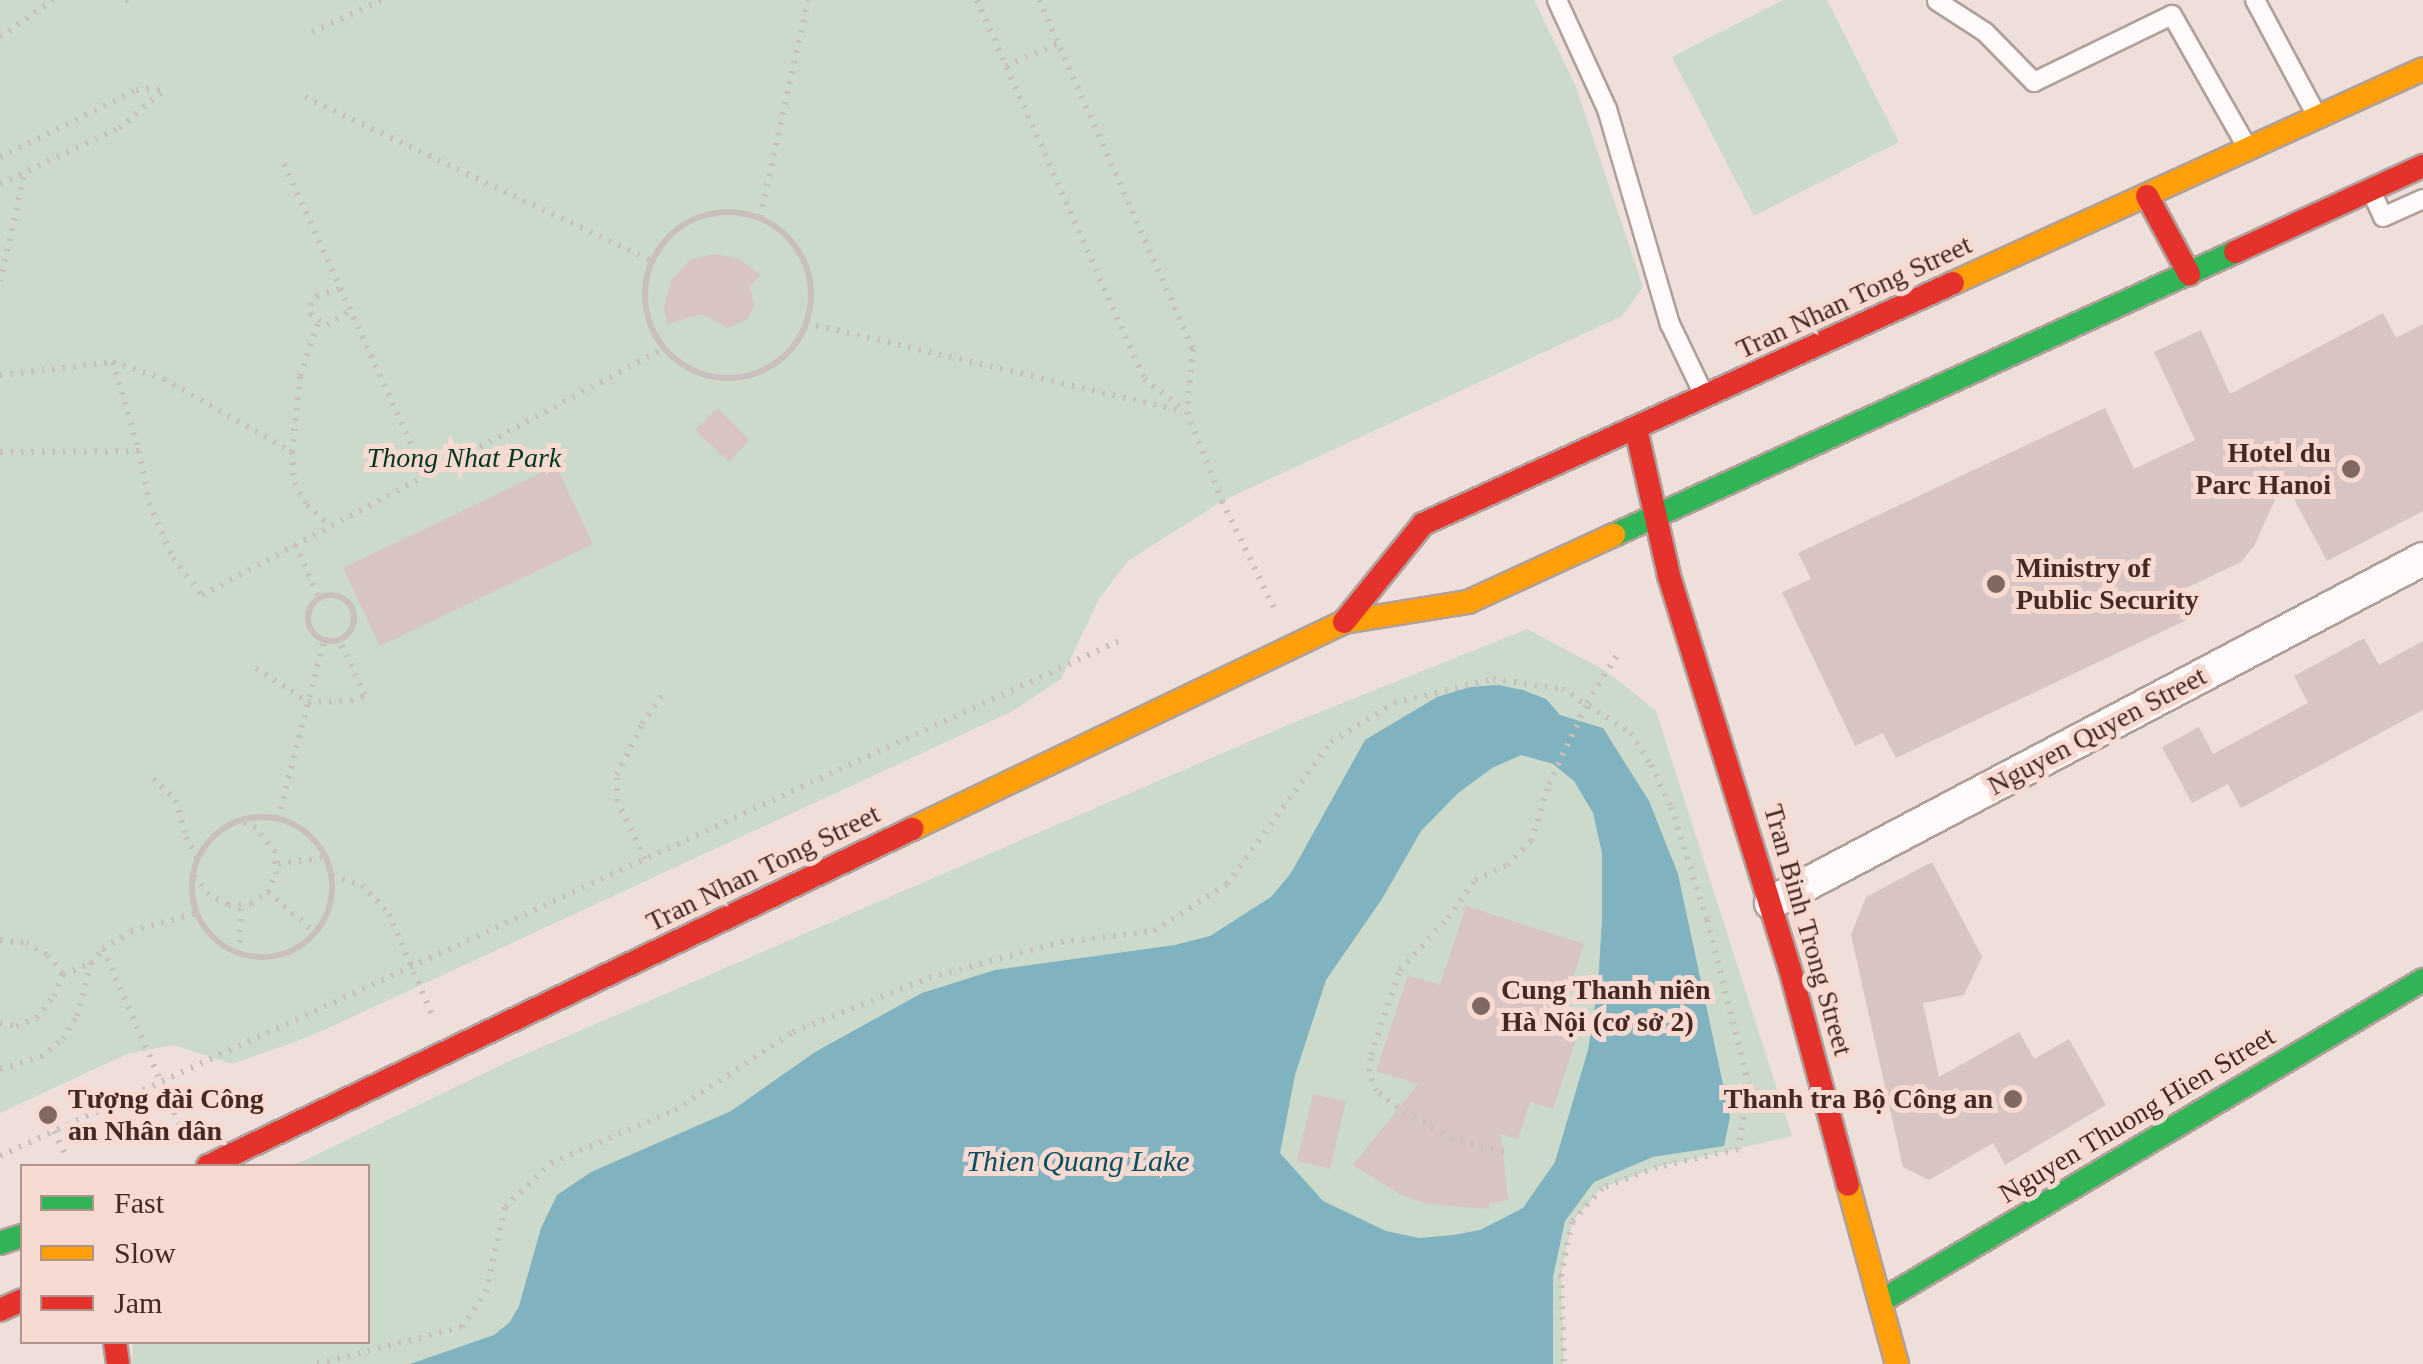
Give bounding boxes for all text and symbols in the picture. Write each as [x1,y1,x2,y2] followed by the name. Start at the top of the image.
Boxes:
[1731,228,1977,366] street label: Tran Nhan Tong Street
[2195,436,2331,502] place label: Hotel du Parc Hanoi
[367,441,561,475] park label: Thong Nhat Park
[2340,458,2362,480] marker: Hotel du Parc Hanoi
[2016,551,2199,617] place label: Ministry of Public Security
[1985,573,2007,595] marker: Ministry of Public Security
[1982,659,2212,803] street label: Nguyen Quyen Street
[641,797,885,939] street label: Tran Nhan Tong Street
[1756,800,1860,1060] street label: Tran Binh Trong Street
[1501,973,1711,1039] place label: Cung Thanh niên Hà Nội (cơ sở 2)
[1470,995,1492,1017] marker: Cung Thanh niên Hà Nội (cơ sở 2)
[1993,1019,2281,1211] street label: Nguyen Thuong Hien Street
[68,1082,264,1148] place label: Tượng đài Công an Nhân dân
[1724,1082,1993,1116] place label: Thanh tra Bộ Công an
[2002,1088,2024,1110] marker: Thanh tra Bộ Công an
[37,1104,59,1126] marker: Tượng đài Công an Nhân dân
[966,1143,1190,1179] water label: Thien Quang Lake
[20,1164,370,1344] legend
[114,1186,164,1219] text: Fast
[114,1236,176,1269] text: Slow
[114,1286,162,1319] text: Jam

